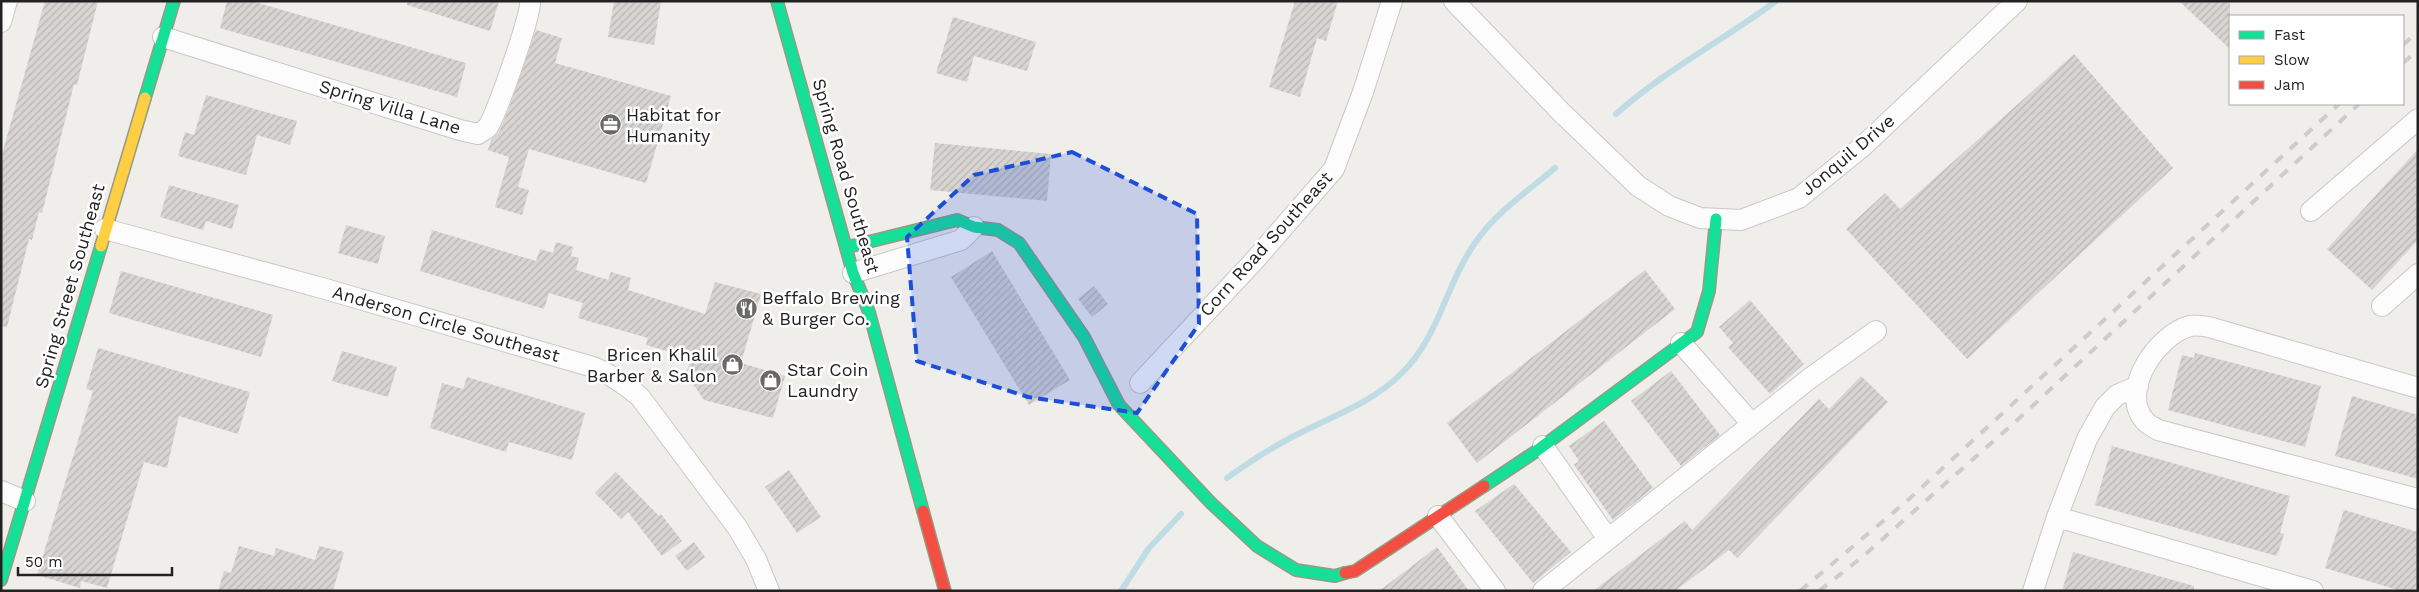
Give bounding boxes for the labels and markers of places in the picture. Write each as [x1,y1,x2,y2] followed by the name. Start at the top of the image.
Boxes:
[626,104,721,146] place label: Habitat for Humanity
[598,113,622,137] office icon: Habitat for Humanity
[762,287,900,329] place label: Beffalo Brewing & Burger Co.
[734,296,758,320] restaurant icon: Beffalo Brewing & Burger Co.
[587,344,717,386] place label: Bricen Khalil Barber & Salon
[721,353,745,377] shop icon: Bricen Khalil Barber & Salon
[787,359,868,401] place label: Star Coin Laundry
[759,368,783,392] shop icon: Star Coin Laundry

